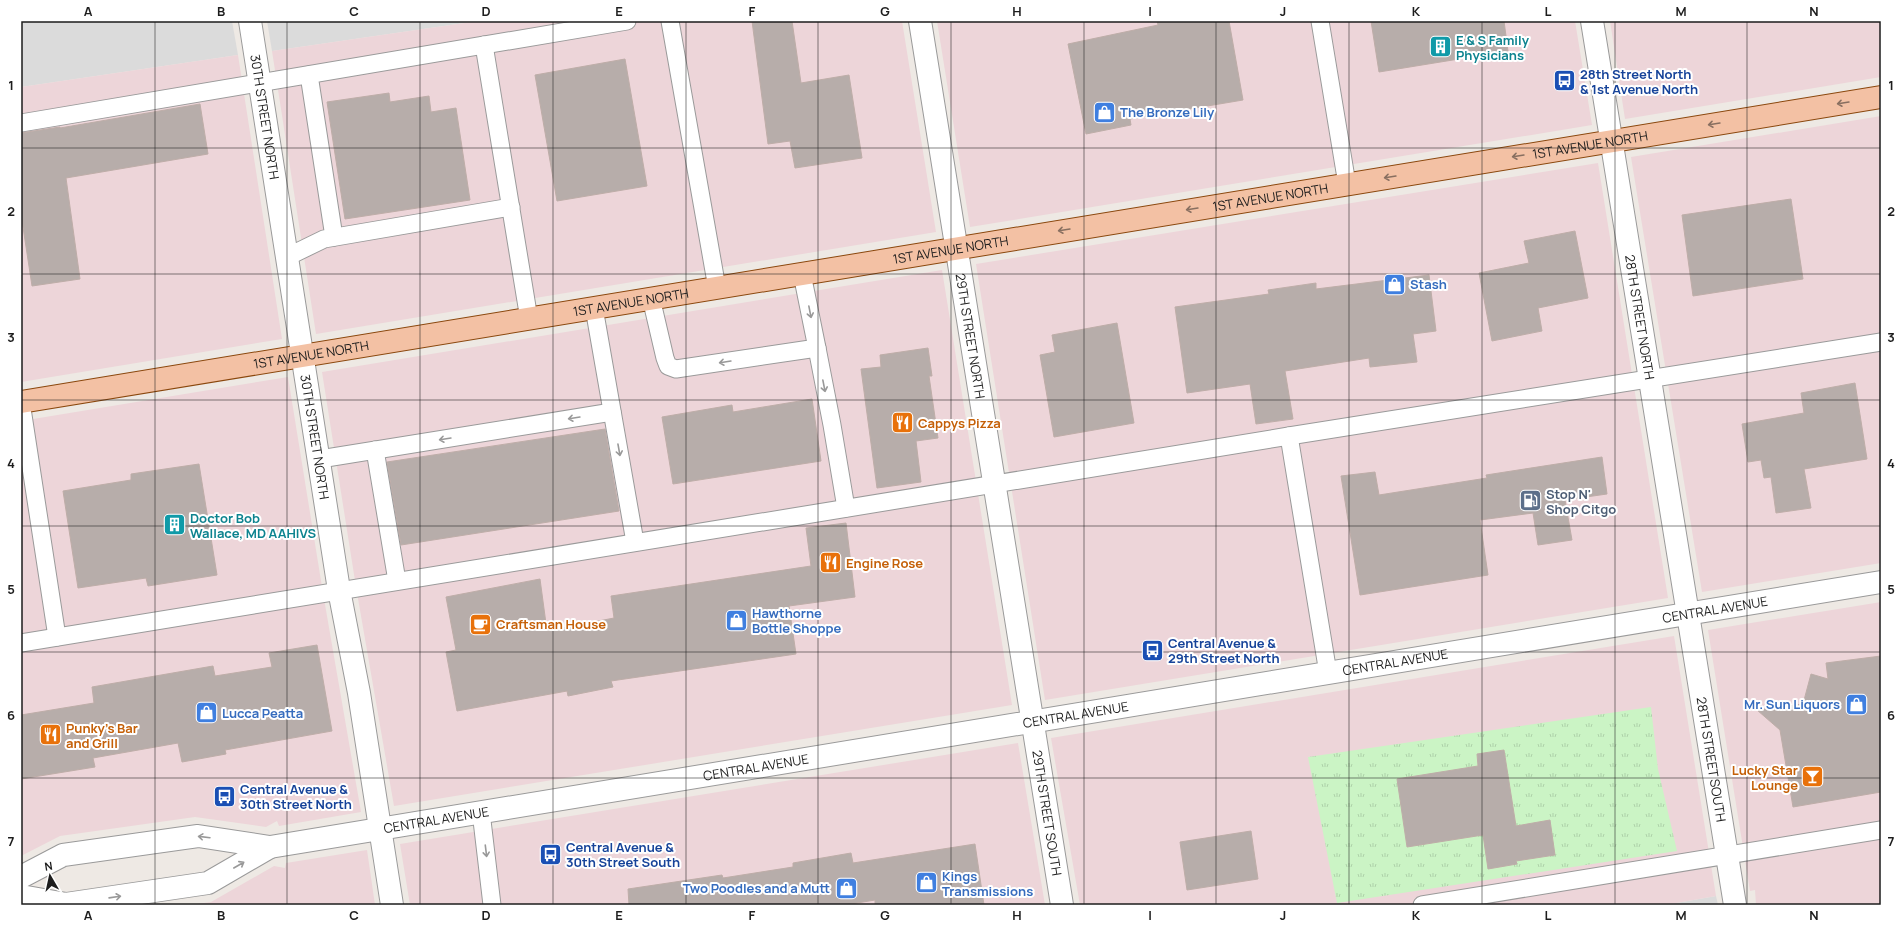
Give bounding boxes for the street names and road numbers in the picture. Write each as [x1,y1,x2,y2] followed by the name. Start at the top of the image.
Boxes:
[246,53,284,181] street label: 30TH STREET NORTH
[1531,126,1649,163] street label: 1ST AVENUE NORTH
[1211,179,1329,215] street label: 1ST AVENUE NORTH
[891,231,1010,268] street label: 1ST AVENUE NORTH
[1621,253,1659,381] street label: 28TH STREET NORTH
[952,272,990,400] street label: 29TH STREET NORTH
[572,284,690,320] street label: 1ST AVENUE NORTH
[252,336,370,373] street label: 1ST AVENUE NORTH
[296,373,334,501] street label: 30TH STREET NORTH
[1661,592,1769,627] street label: CENTRAL AVENUE
[1341,644,1449,679] street label: CENTRAL AVENUE
[1692,696,1730,823] street label: 28TH STREET SOUTH
[1022,697,1130,732] street label: CENTRAL AVENUE
[1028,749,1066,877] street label: 29TH STREET SOUTH
[702,750,810,785] street label: CENTRAL AVENUE
[382,802,490,837] street label: CENTRAL AVENUE

